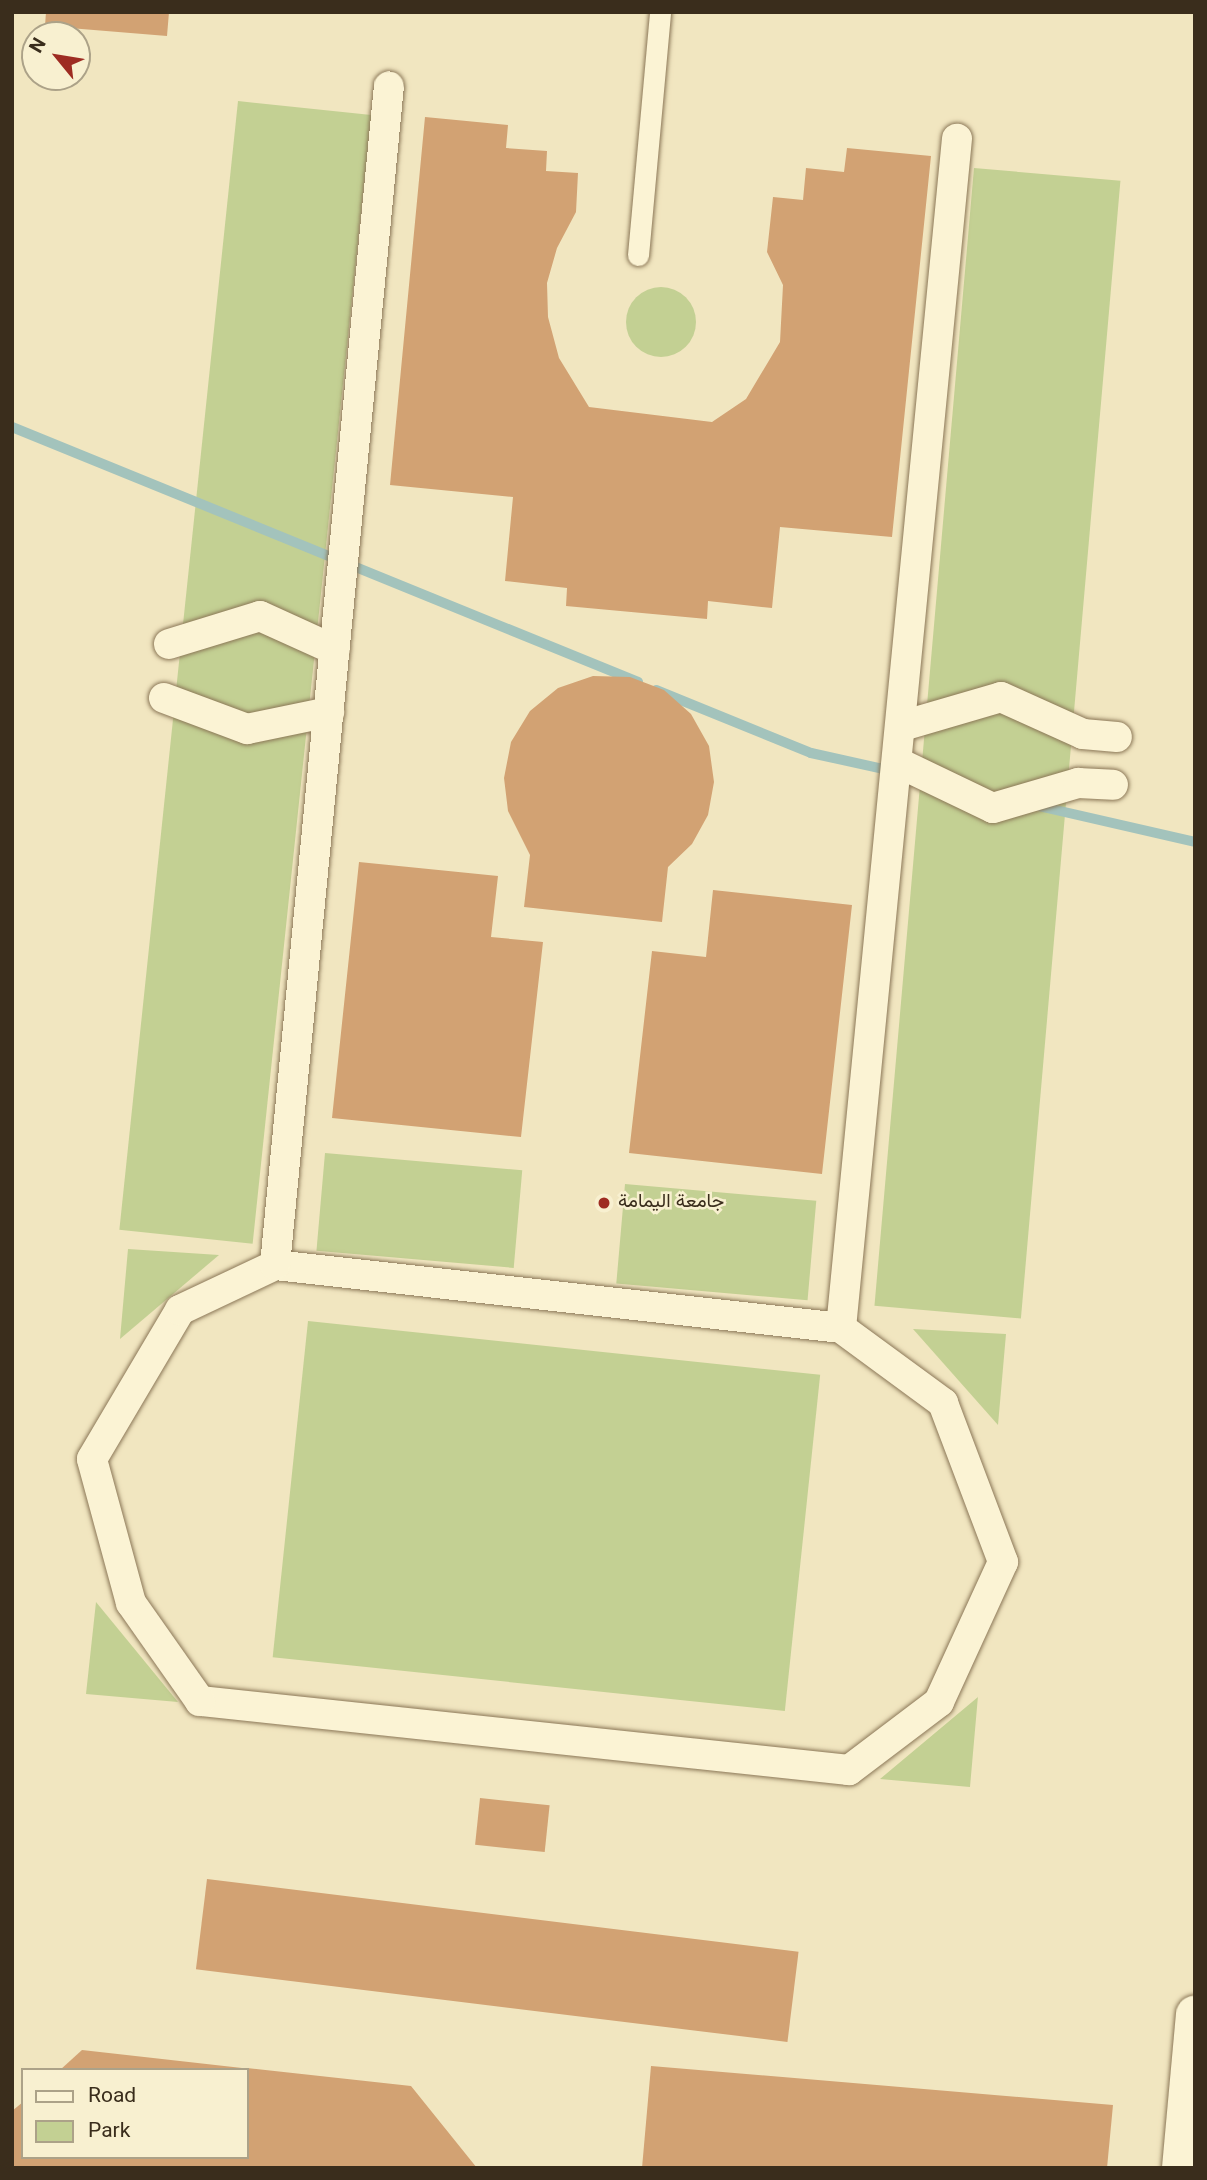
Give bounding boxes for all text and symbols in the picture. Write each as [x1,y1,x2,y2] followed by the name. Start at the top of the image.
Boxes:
[21,21,91,91] north arrow
[23,33,55,59] text: N
[618,1192,724,1214] place label: جامعة اليمامة
[596,1195,612,1211] marker: جامعة اليمامة
[21,2068,248,2159] legend
[88,2080,136,2113] text: Road
[88,2115,130,2148] text: Park

